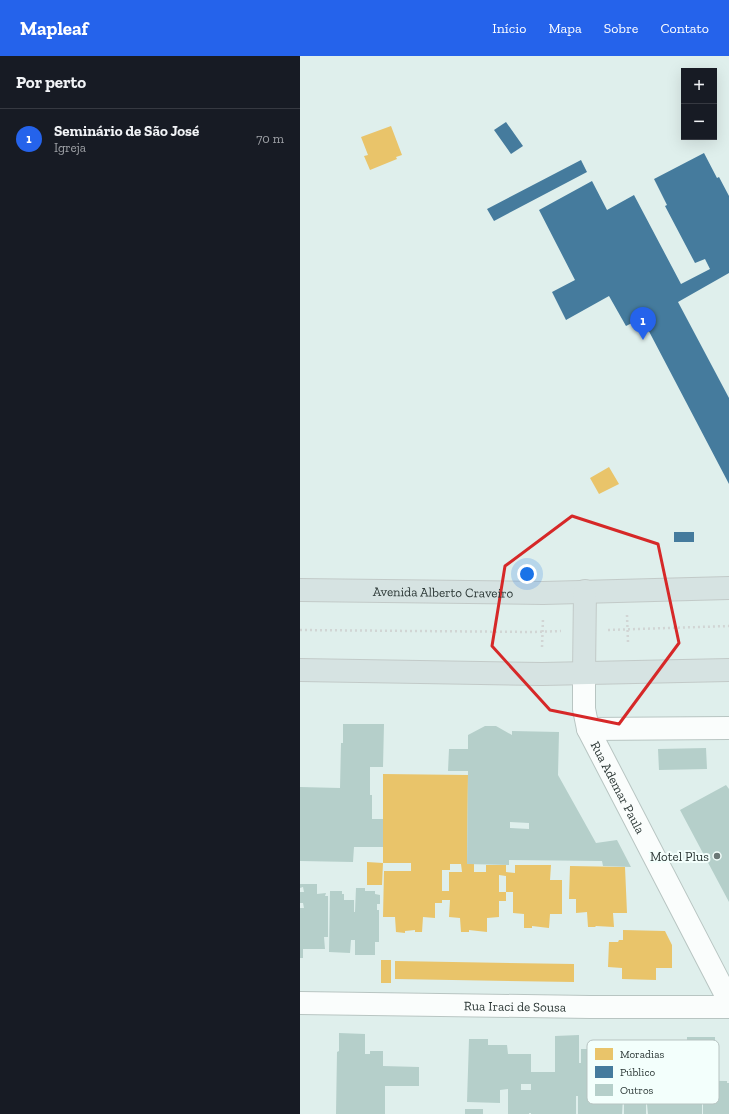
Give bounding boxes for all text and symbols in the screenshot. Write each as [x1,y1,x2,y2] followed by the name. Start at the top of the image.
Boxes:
[20,17,88,40] text: Mapleaf
[492,20,526,37] text: Início
[548,20,582,37] text: Mapa
[604,20,638,37] text: Sobre
[660,20,709,37] text: Contato
[681,68,717,140] map controls
[681,68,717,104] button: +
[16,72,86,92] text: Por perto
[681,104,717,140] button: −
[54,122,199,140] text: Seminário de São José
[26,131,32,146] text: 1
[256,131,284,146] text: 70 m
[54,140,86,155] text: Igreja
[630,307,656,340] pin: 1
[517,564,537,584] your location
[373,584,514,601] street label: Avenida Alberto Craveiro
[588,739,648,837] street label: Rua Ademar Paula
[650,849,709,864] place label: Motel Plus
[712,851,722,861] marker: Motel Plus
[464,998,567,1015] street label: Rua Iraci de Sousa
[587,1040,719,1104] legend
[620,1048,664,1061] text: Moradias
[620,1066,655,1079] text: Público
[620,1084,654,1097] text: Outros

